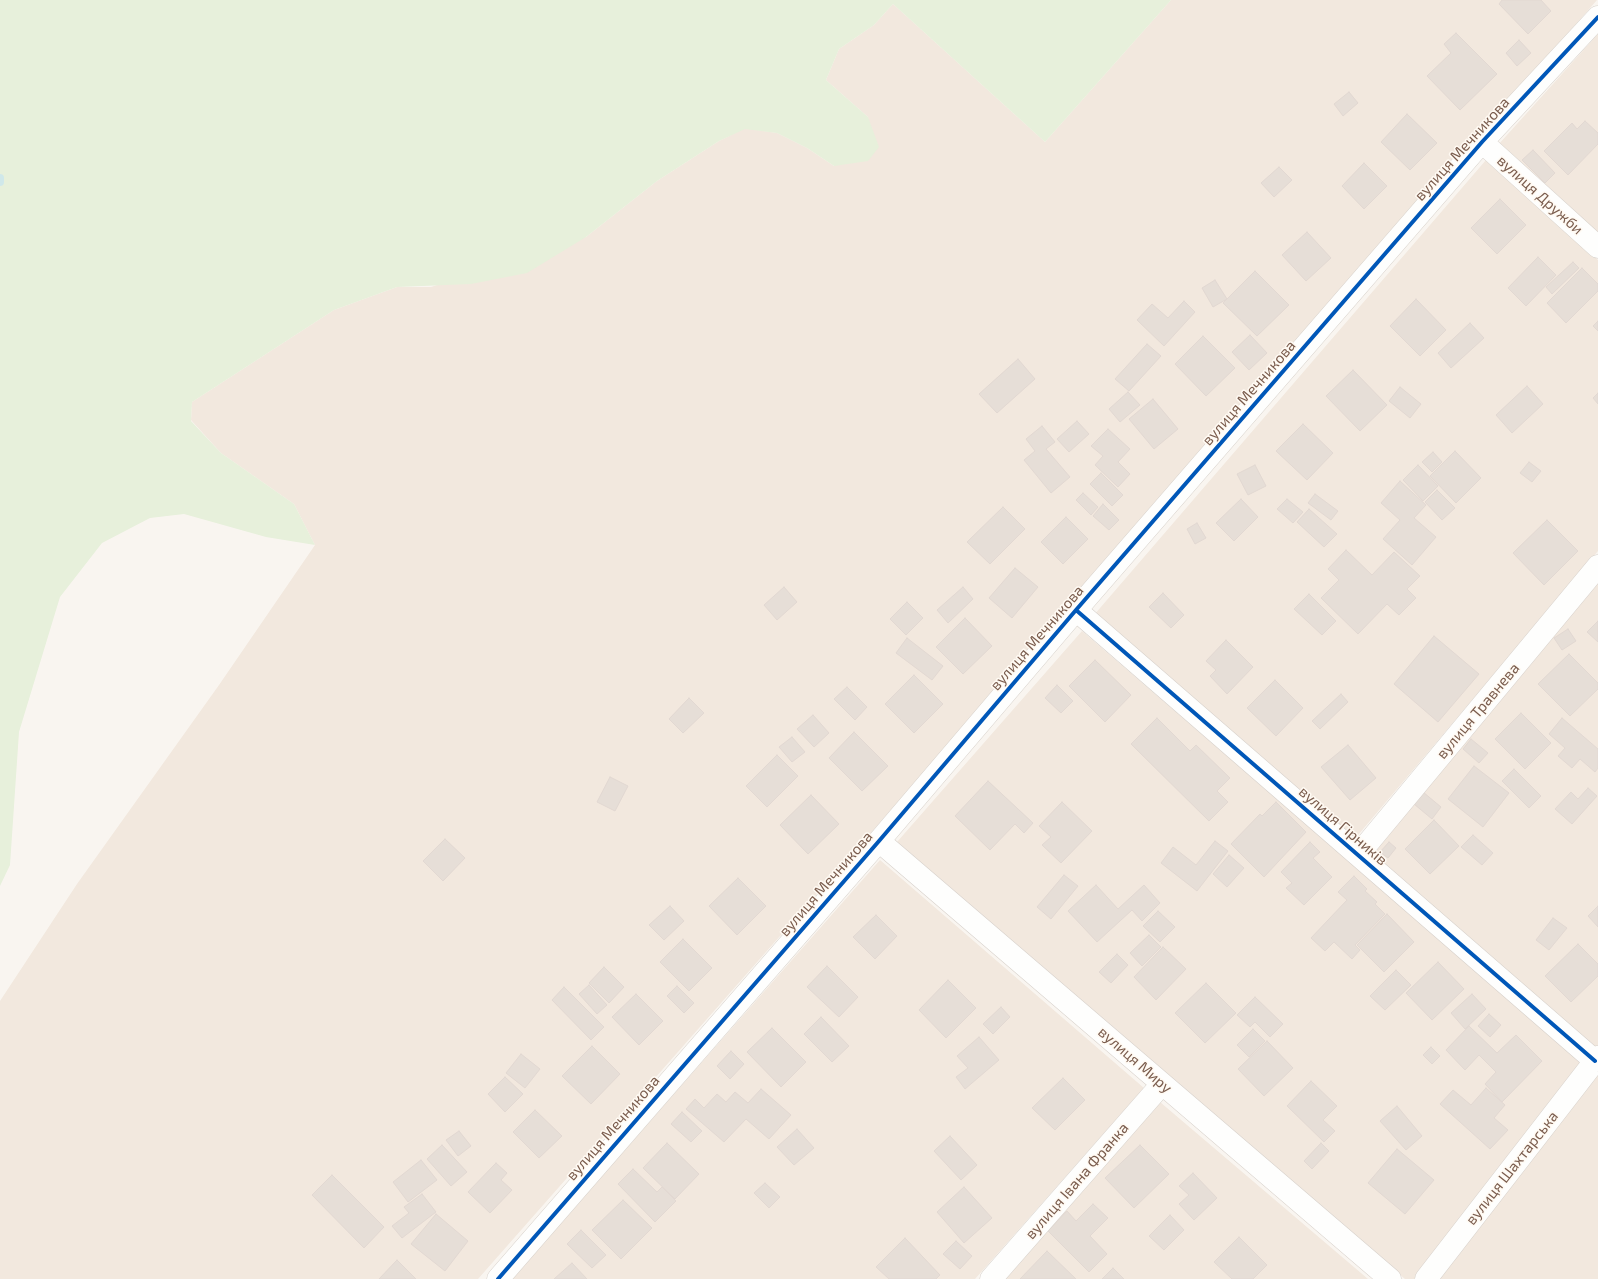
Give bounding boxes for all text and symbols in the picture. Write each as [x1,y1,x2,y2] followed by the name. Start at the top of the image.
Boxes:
[1411,93,1513,205] street label: вулиця Мечникова
[1493,152,1587,238] street label: вулиця Дружби
[1199,337,1299,449] street label: вулиця Мечникова
[987,582,1087,694] street label: вулиця Мечникова
[1433,659,1523,763] street label: вулиця Травнева
[1295,783,1391,869] street label: вулиця Гірників
[776,828,876,940] street label: вулиця Мечникова
[1094,1023,1176,1097] street label: вулиця Миру
[563,1072,663,1184] street label: вулиця Мечникова
[1462,1108,1562,1228] street label: вулиця Шахтарська
[1021,1119,1133,1243] street label: вулиця Івана Франка

